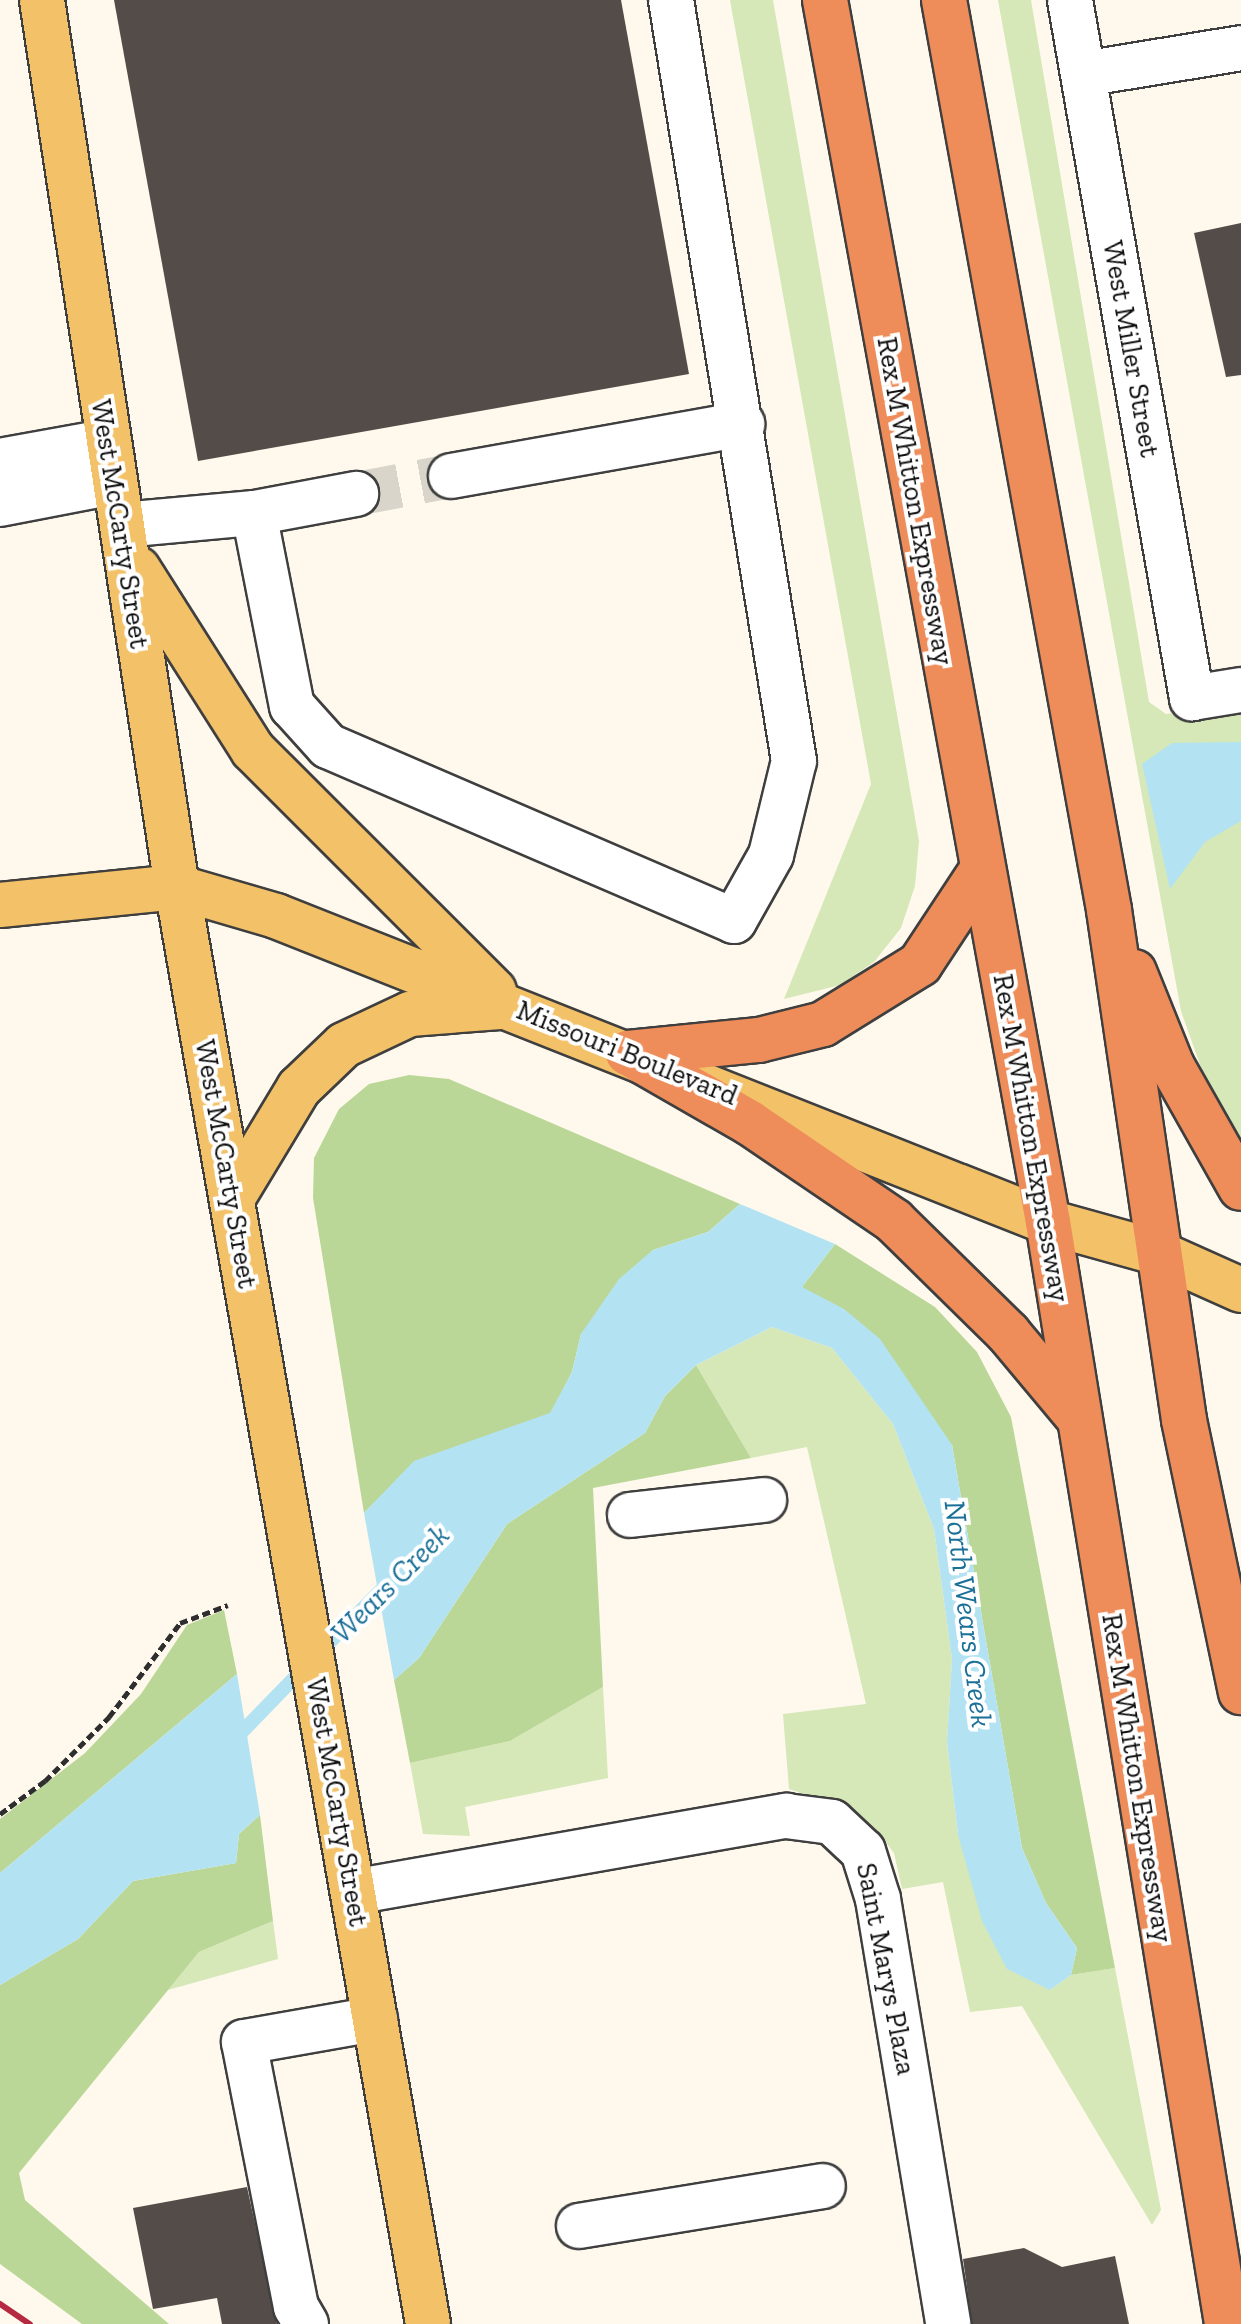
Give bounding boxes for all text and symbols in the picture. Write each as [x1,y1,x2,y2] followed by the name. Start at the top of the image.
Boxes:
[1095,238,1167,460] street label: West Miller Street
[870,334,960,668] street label: Rex M Whitton Expressway
[84,397,156,651] street label: West McCarty Street
[986,971,1076,1305] street label: Rex M Whitton Expressway
[512,993,742,1113] street label: Missouri Boulevard
[188,1037,264,1291] street label: West McCarty Street
[936,1498,1000,1730] water label: North Wears Creek
[323,1517,457,1651] water label: Wears Creek
[1094,1611,1180,1945] street label: Rex M Whitton Expressway
[299,1675,375,1929] street label: West McCarty Street
[849,1860,923,2078] street label: Saint Marys Plaza

